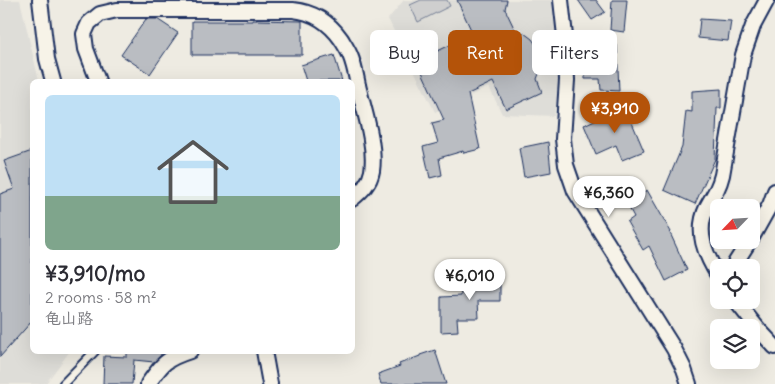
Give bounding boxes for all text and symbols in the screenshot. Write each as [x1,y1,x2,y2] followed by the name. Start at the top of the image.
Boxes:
[370,30,438,75] chip: Buy
[448,30,522,75] chip: Rent
[532,30,617,75] chip: Filters
[574,92,656,134] pin: ¥3,910
[591,98,639,118] text: ¥3,910
[148,127,238,217] icon: home
[568,176,650,218] pin: ¥6,360
[584,182,634,202] text: ¥6,360
[710,199,760,249] north arrow
[710,199,760,369] map controls
[429,258,511,301] pin: ¥6,010
[710,259,760,309] button: locate
[45,260,145,287] text: ¥3,910/mo
[445,265,495,285] text: ¥6,010
[45,287,157,307] text: 2 rooms · 58 m²
[45,308,93,328] text: 龟山路
[710,319,760,369] button: layers

